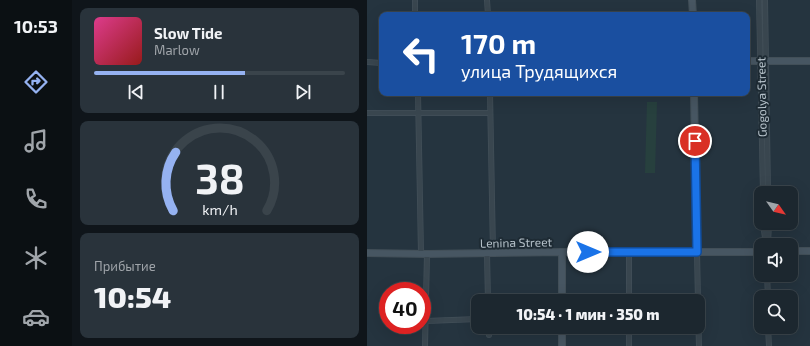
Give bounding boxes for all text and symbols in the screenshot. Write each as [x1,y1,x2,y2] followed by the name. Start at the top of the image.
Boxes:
[14,15,58,37] text: 10:53
[154,24,222,42] text: Slow Tide
[461,26,536,60] text: 170 m
[395,28,447,80] icon: left
[154,42,200,58] text: Marlow
[753,56,769,137] street label: Gogolya Street
[461,60,617,82] text: улица Трудящихся
[22,68,50,96] icon: directions
[125,81,147,103] icon: previous
[208,81,230,103] icon: pause
[292,81,314,103] icon: next
[678,124,712,158] pin
[22,127,50,155] icon: music
[684,130,706,152] icon: arrive
[195,152,244,202] text: 38
[22,185,50,213] icon: phone
[754,186,798,230] north arrow
[754,186,798,334] map controls
[202,201,237,218] text: km/h
[567,231,609,273] position arrow
[480,234,553,250] street label: Lenina Street
[754,238,798,282] button: sound
[22,244,50,272] icon: climate
[94,258,156,274] text: Прибытие
[94,278,171,314] text: 10:54
[379,282,431,334] speed limit sign: 40
[754,290,798,334] button: search
[22,303,50,331] icon: car
[517,305,659,323] text: 10:54 · 1 мин · 350 m

